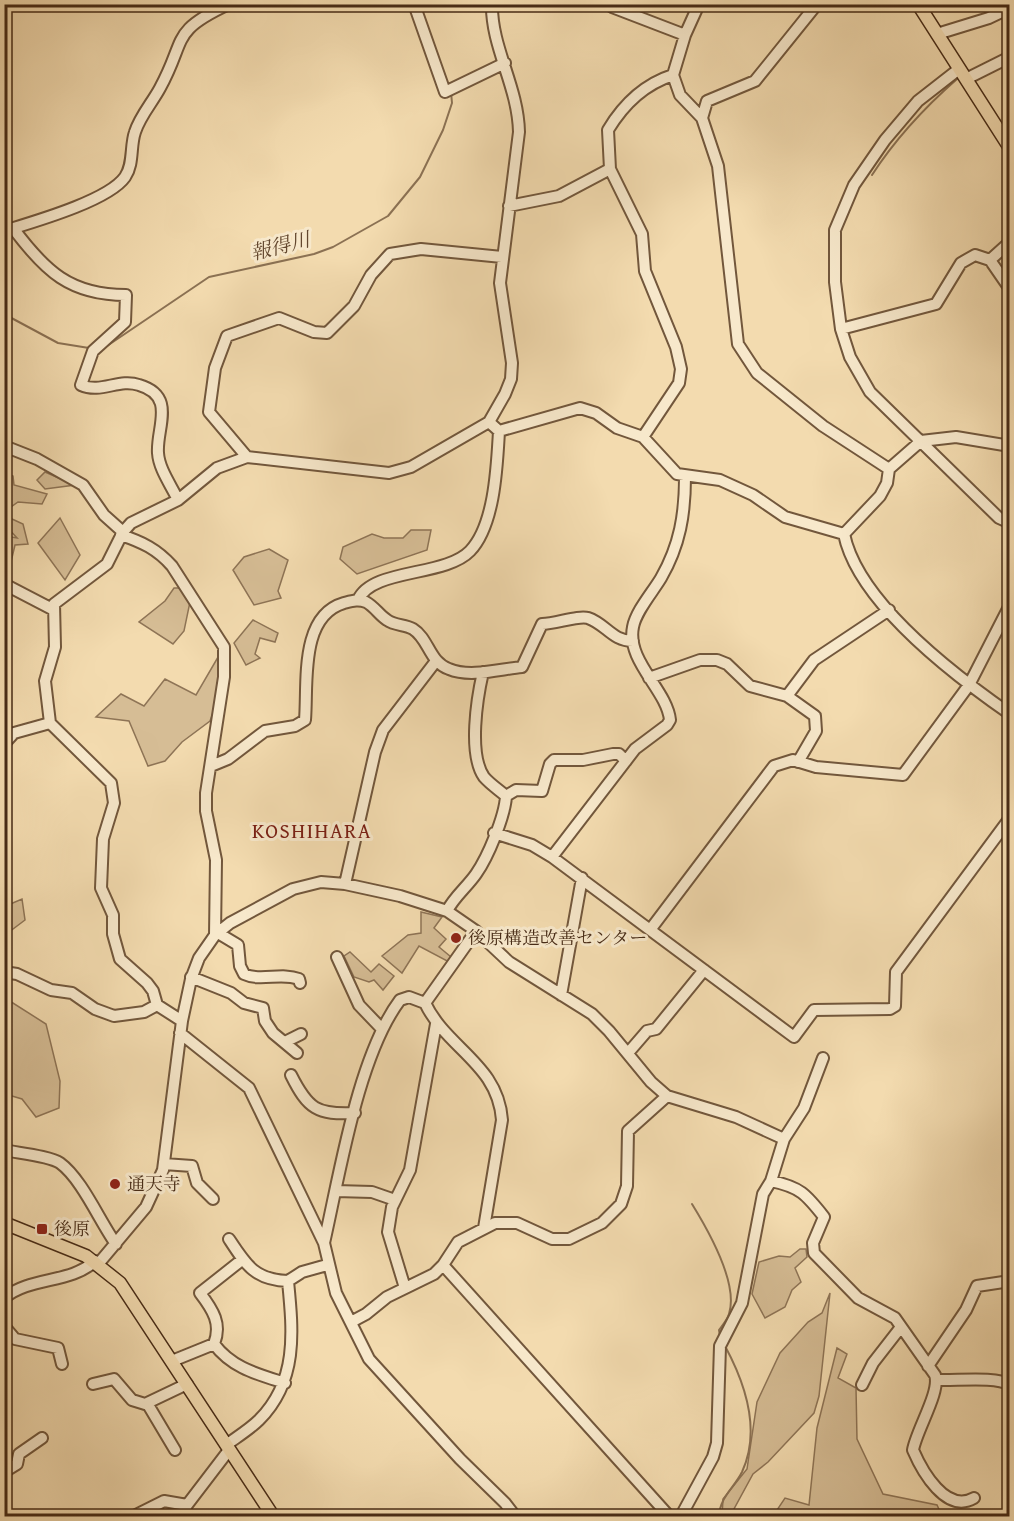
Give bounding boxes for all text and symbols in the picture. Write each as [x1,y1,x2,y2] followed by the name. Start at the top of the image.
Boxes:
[247,224,314,267] water label: 報得川
[252,815,372,846] district label: KOSHIHARA
[468,924,647,951] place label: 後原構造改善センター
[449,931,463,945] marker: 後原構造改善センター
[127,1170,181,1197] place label: 通天寺
[108,1177,122,1191] marker: 通天寺
[54,1215,90,1242] place label: 後原
[35,1222,49,1236] marker: 後原

